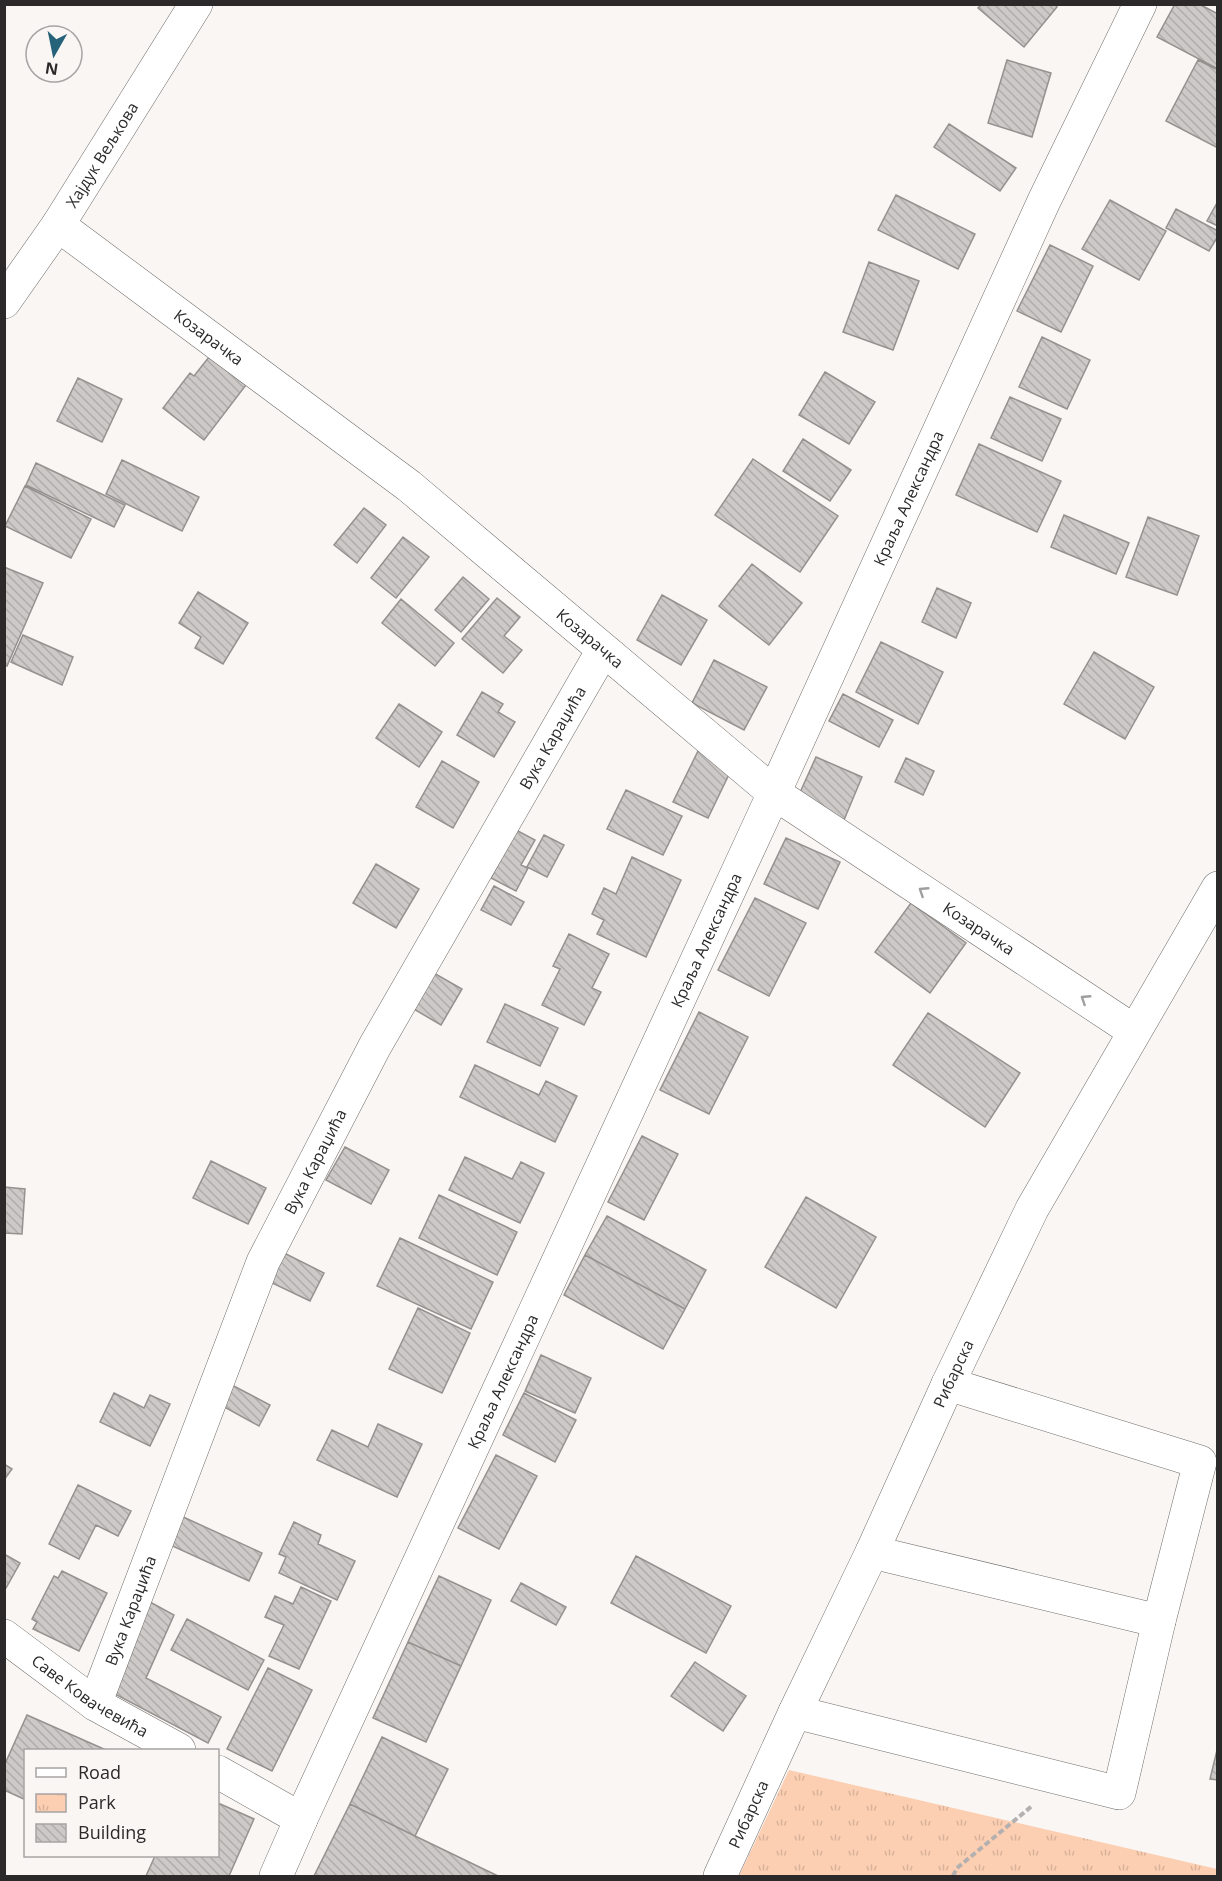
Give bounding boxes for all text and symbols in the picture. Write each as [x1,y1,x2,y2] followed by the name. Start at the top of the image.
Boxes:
[24,24,84,84] north arrow
[44,57,60,81] text: N
[61,98,143,212] street label: Хајдук Вељкова
[170,304,248,370] street label: Козарачка
[868,427,949,569] street label: Краља Александра
[552,604,628,673] street label: Козарачка
[514,682,591,793] street label: Вука Караџића
[666,869,747,1011] street label: Краља Александра
[918,888,929,899] one-way arrow
[939,897,1019,960] street label: Козарачка
[1081,995,1092,1006] one-way arrow
[279,1105,352,1218] street label: Вука Караџића
[462,1311,543,1452] street label: Краља Александра
[928,1336,979,1411] street label: Рибарска
[100,1552,161,1669] street label: Вука Караџића
[27,1649,152,1742] street label: Саве Ковачевића
[24,1749,219,1857] legend
[78,1760,121,1784] text: Road
[723,1776,773,1852] street label: Рибарска
[78,1790,116,1814] text: Park
[78,1820,146,1844] text: Building

